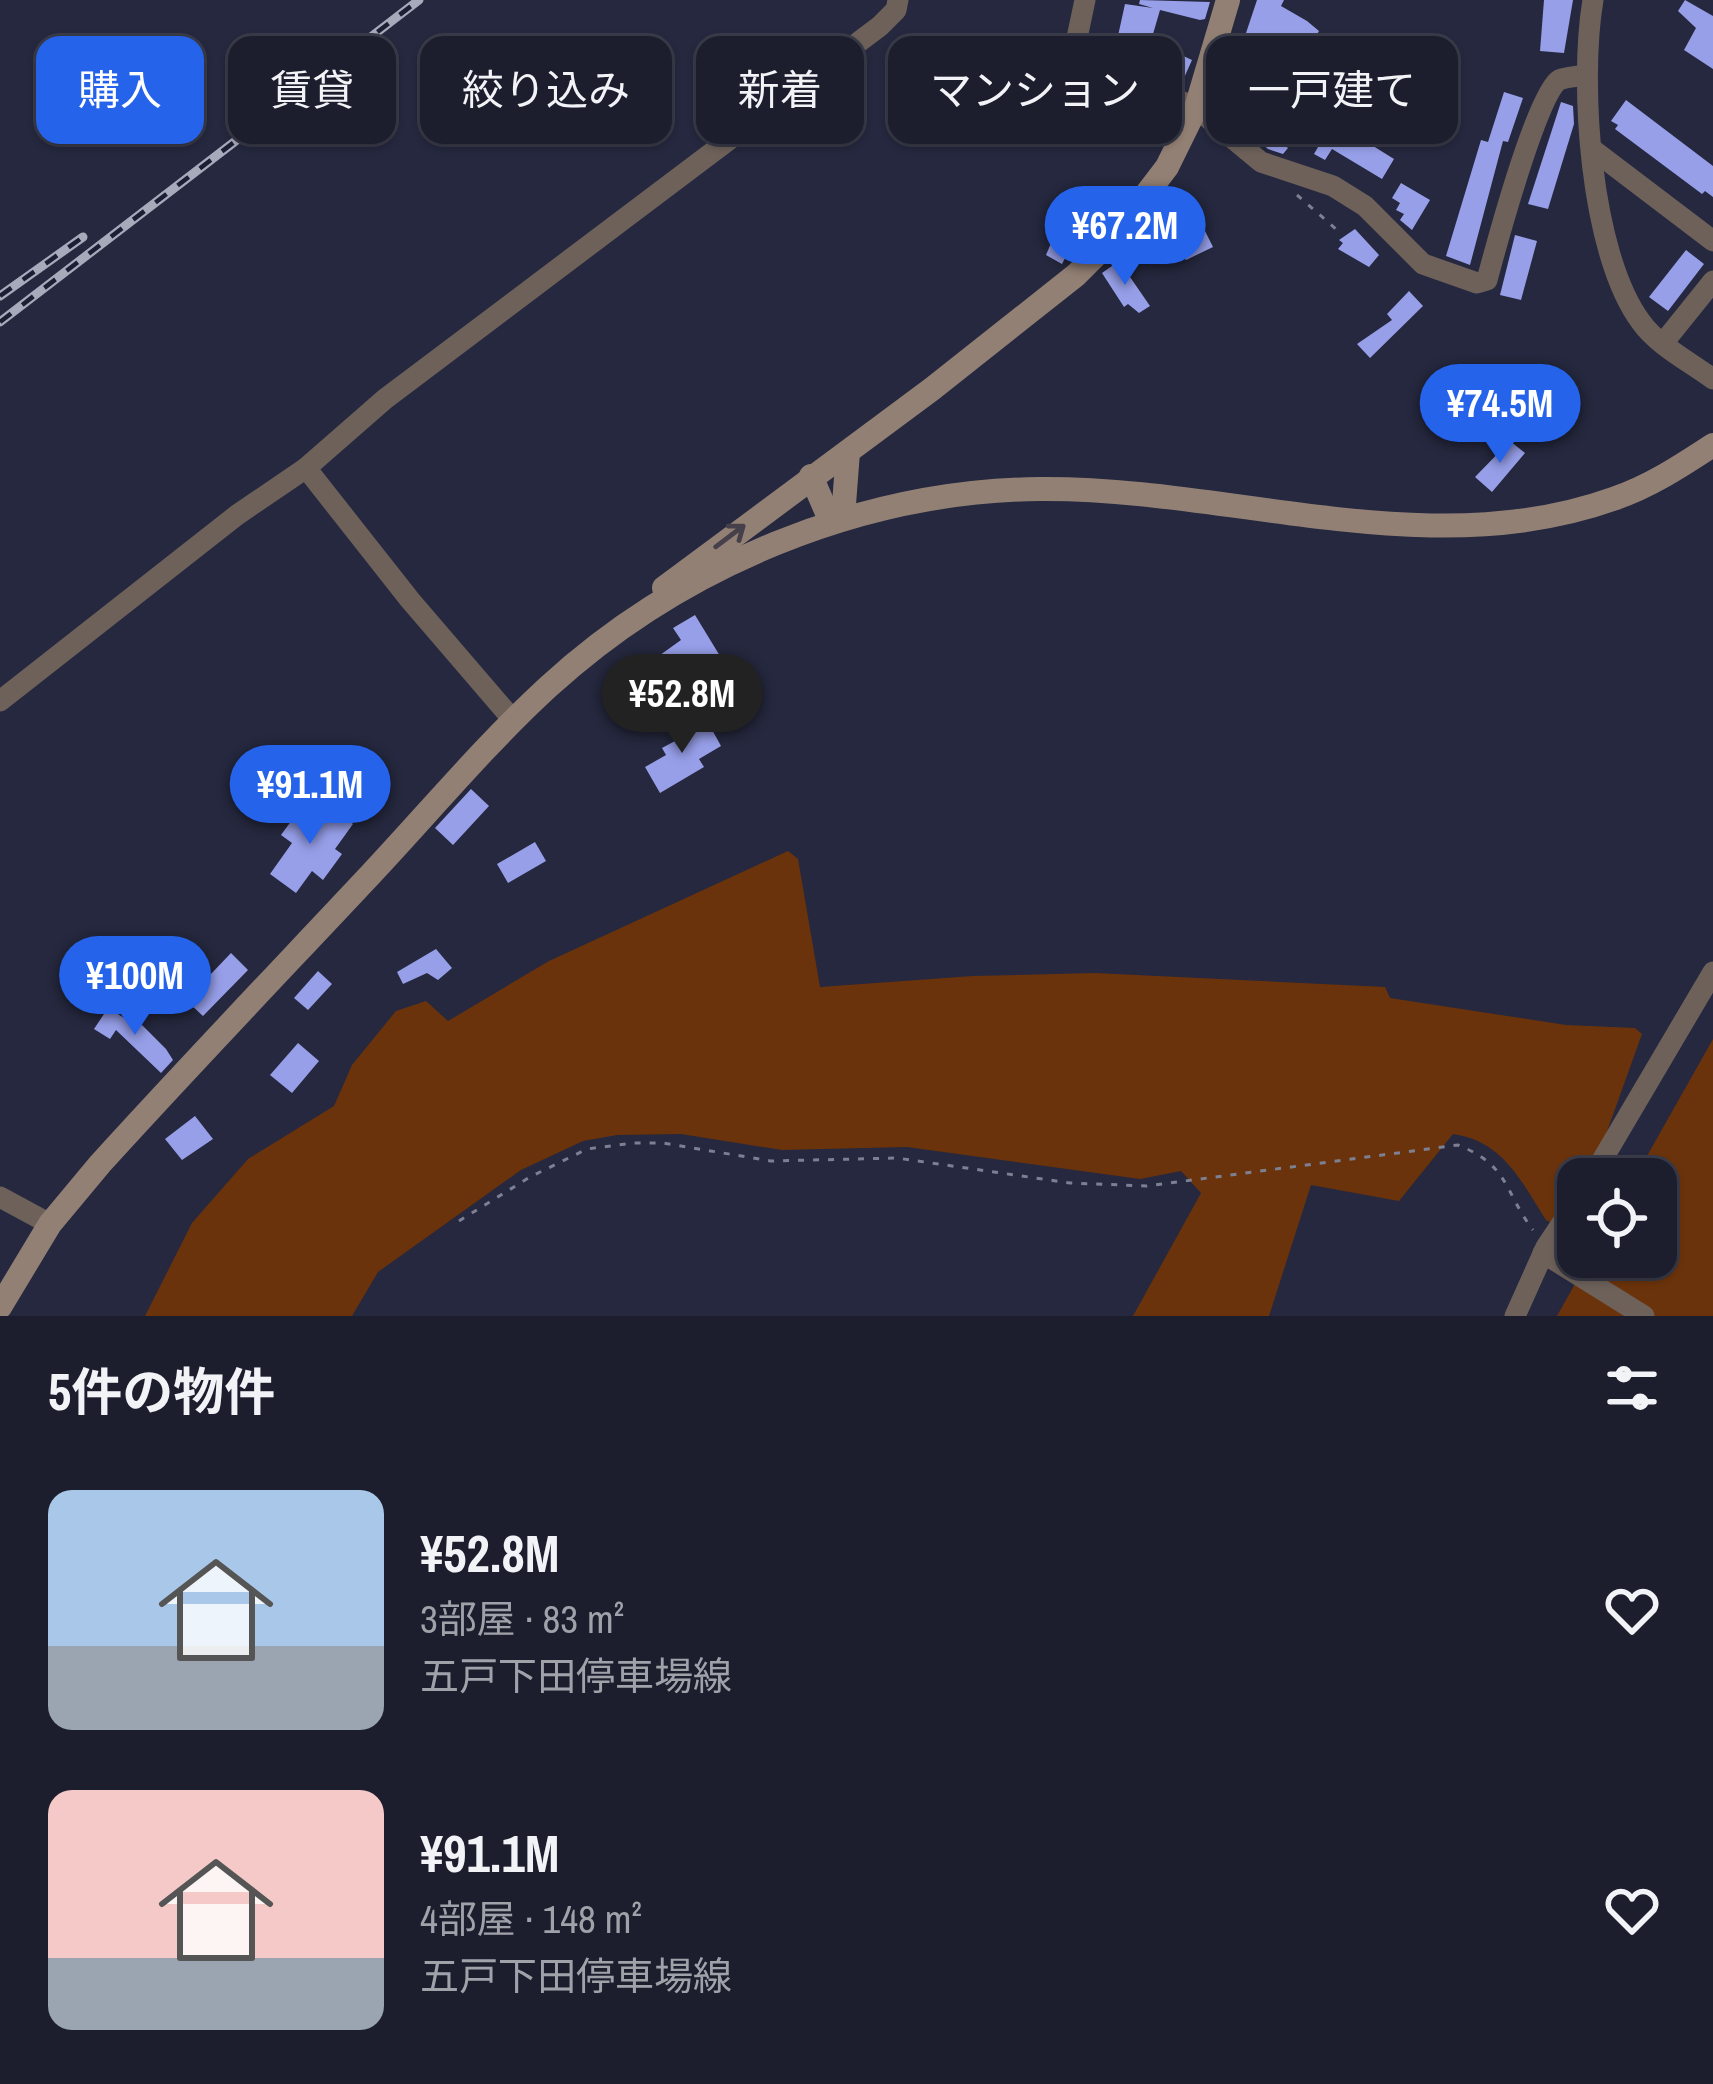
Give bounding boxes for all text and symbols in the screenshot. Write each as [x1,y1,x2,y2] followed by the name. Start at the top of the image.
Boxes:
[36,36,204,144] chip: 購入
[228,36,396,144] chip: 賃貸
[420,36,672,144] chip: 絞り込み
[696,36,864,144] chip: 新着
[888,36,1182,144] chip: マンション
[1206,36,1458,144] chip: 一戸建て
[1027,186,1223,288] pin: ¥67.2M
[1072,199,1178,251] text: ¥67.2M
[1402,364,1598,466] pin: ¥74.5M
[1447,377,1553,429] text: ¥74.5M
[713,524,745,550] one-way arrow
[584,654,780,756] pin: ¥52.8M
[629,667,735,719] text: ¥52.8M
[212,745,408,847] pin: ¥91.1M
[257,758,363,810] text: ¥91.1M
[51,936,219,1038] pin: ¥100M
[86,949,184,1001] text: ¥100M
[1557,1158,1677,1278] map controls
[1557,1158,1677,1278] button: locate
[1599,1355,1665,1421] icon: filters
[48,1357,275,1426] text: 5件の物件
[420,1519,560,1588] text: ¥52.8M
[144,1538,288,1682] icon: home
[1599,1577,1665,1643] icon: heart
[420,1593,624,1645] text: 3部屋 · 83 m²
[420,1650,732,1702] text: 五戸下田停車場線
[420,1819,560,1888] text: ¥91.1M
[144,1838,288,1982] icon: home
[1599,1877,1665,1943] icon: heart
[420,1893,642,1945] text: 4部屋 · 148 m²
[420,1950,732,2002] text: 五戸下田停車場線

